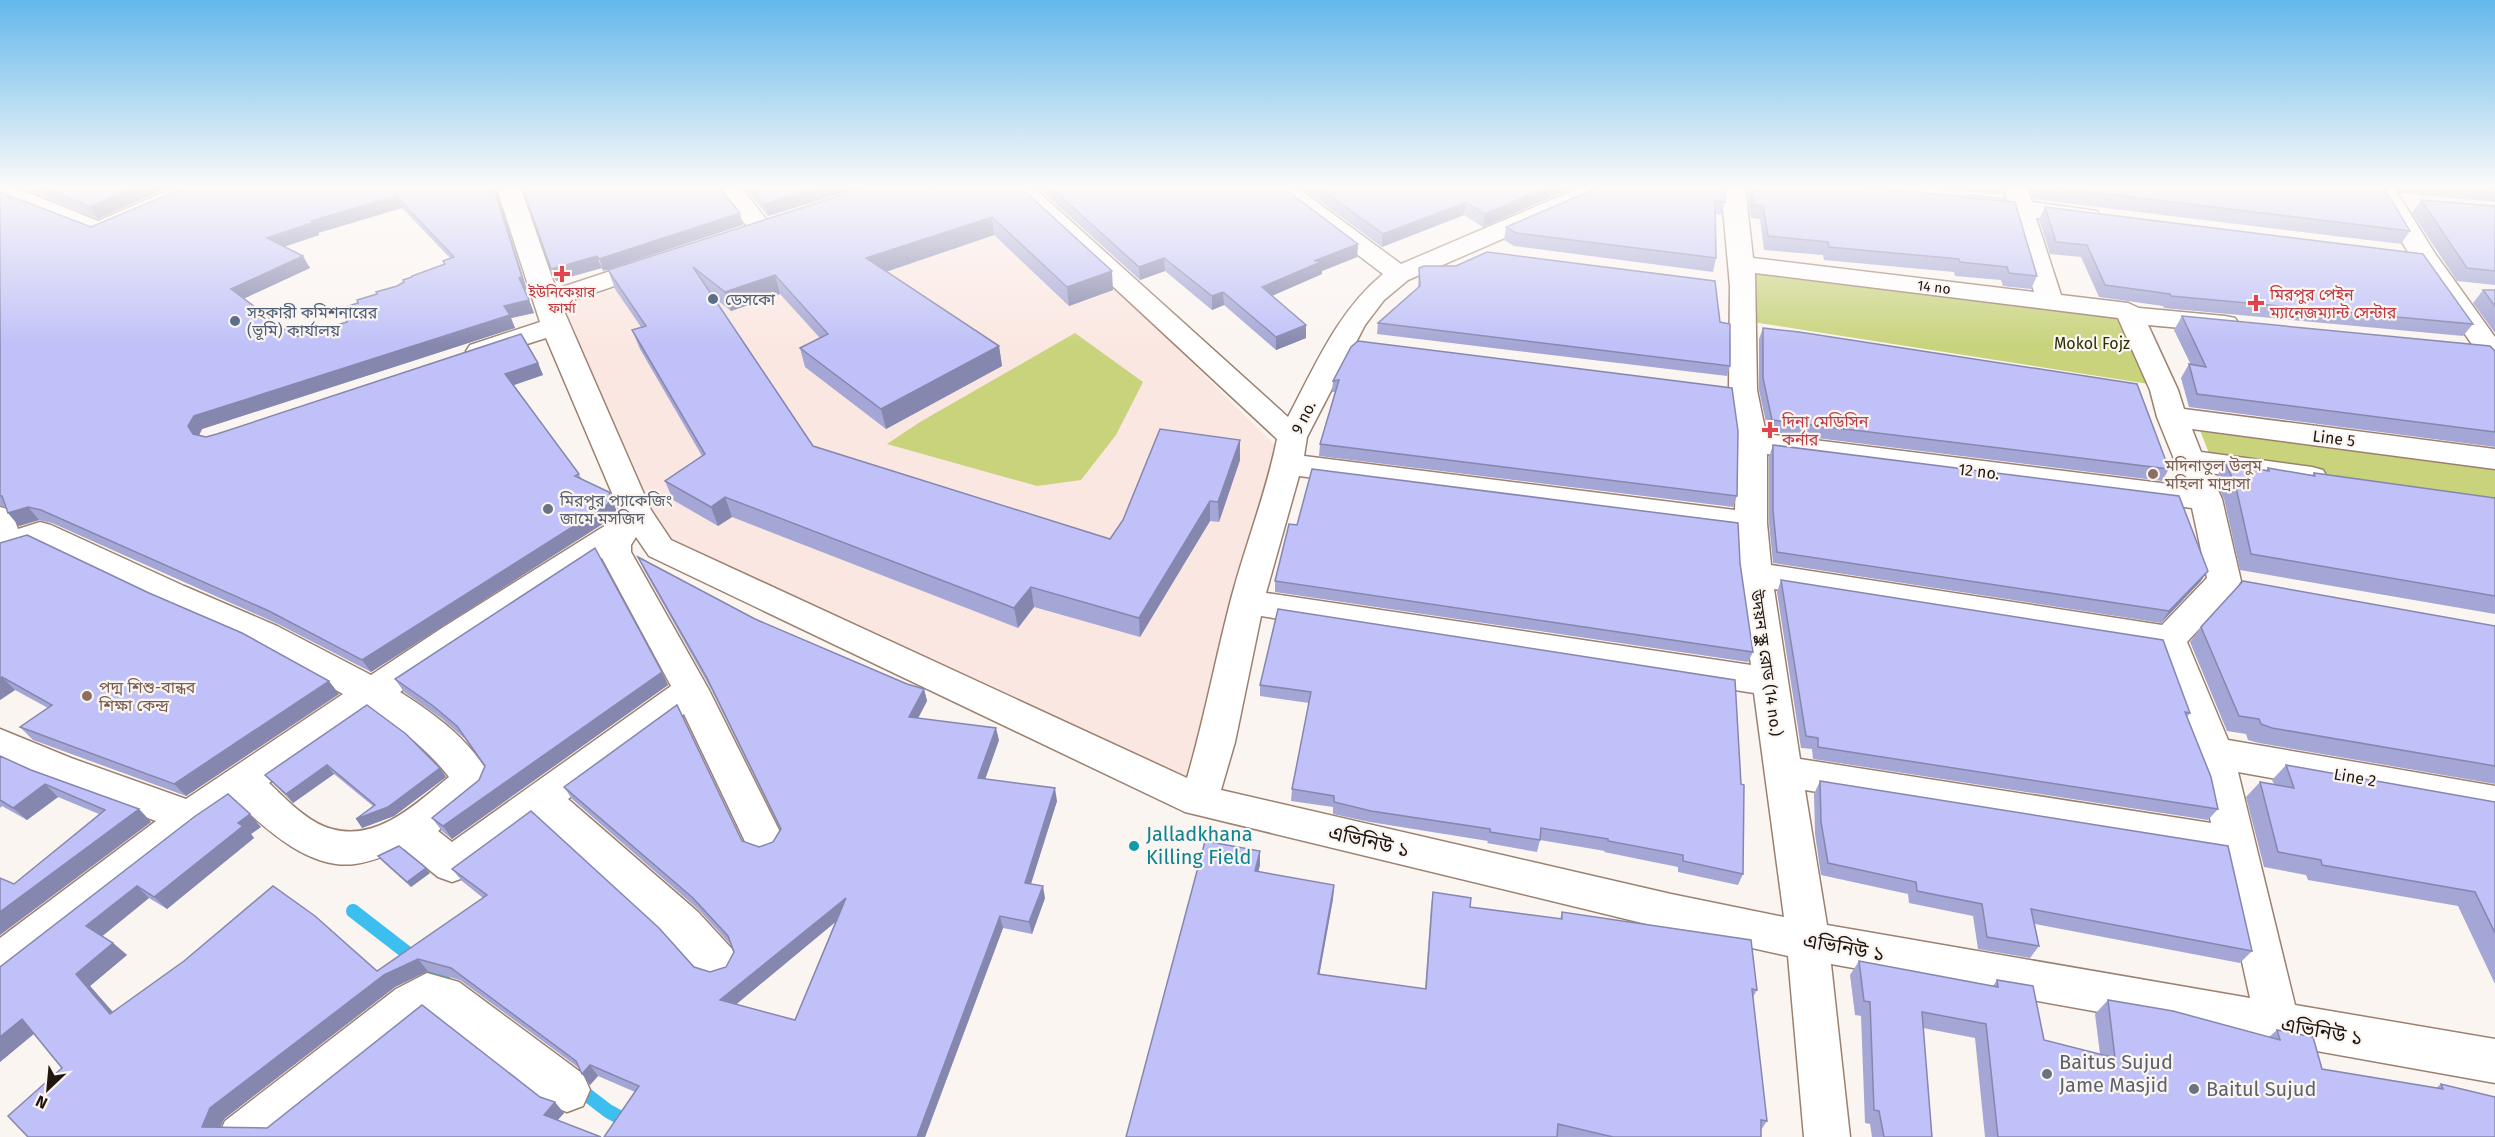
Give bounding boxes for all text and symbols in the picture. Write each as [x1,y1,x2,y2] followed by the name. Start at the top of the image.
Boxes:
[555,267,569,281] marker: ইউনিকেয়ার ফার্মা
[1916,277,1952,298] street label: 14 no
[528,284,596,317] place label: ইউনিকেয়ার ফার্মা
[2269,285,2397,322] place label: মিরপুর পেইন ম্যানেজম্যান্ট সেন্টার
[725,290,776,309] place label: ডেসকো
[706,292,720,306] marker: ডেসকো
[2247,294,2265,312] marker: মিরপুর পেইন ম্যানেজম্যান্ট সেন্টার
[246,303,378,340] place label: সহকারী কমিশনারের (ভূমি) কার্যালয়
[228,314,242,328] marker: সহকারী কমিশনারের (ভূমি) কার্যালয়
[2054,334,2130,353] park label: Mokol Fojz
[1287,397,1320,437] street label: 9 no.
[1781,412,1869,449] place label: দিনা মেডিসিন কর্নার
[1763,423,1777,437] marker: দিনা মেডিসিন কর্নার
[2312,426,2356,451] street label: Line 5
[2164,456,2262,493] place label: মদিনাতুল উলুম মহিলা মাদ্রাসা
[1957,460,2001,483] street label: 12 no.
[2146,467,2160,481] marker: মদিনাতুল উলুম মহিলা মাদ্রাসা
[559,491,673,528] place label: মিরপুর প্যাকেজিং জামে মসজিদ
[541,502,555,516] marker: মিরপুর প্যাকেজিং জামে মসজিদ
[1747,588,1786,737] street label: উদয়ন স্কুল রোড (14 no.)
[98,678,196,715] place label: পদ্ম শিশু-বান্ধব শিক্ষা কেন্দ্র
[80,689,94,703] marker: পদ্ম শিশু-বান্ধব শিক্ষা কেন্দ্র
[2332,764,2378,791] street label: Line 2
[1326,820,1412,862] street label: এভিনিউ ১
[1146,822,1253,869] place label: Jalladkhana Killing Field
[1127,839,1141,853] marker: Jalladkhana Killing Field
[1801,928,1887,966] street label: এভিনিউ ১
[2279,1012,2365,1050] street label: এভিনিউ ১
[2059,1050,2173,1097] place label: Baitus Sujud Jame Masjid
[18,1059,78,1119] north arrow
[2040,1067,2054,1081] marker: Baitus Sujud Jame Masjid
[2206,1077,2316,1101] place label: Baitul Sujud
[2187,1082,2201,1096] marker: Baitul Sujud
[33,1091,51,1113] text: N

